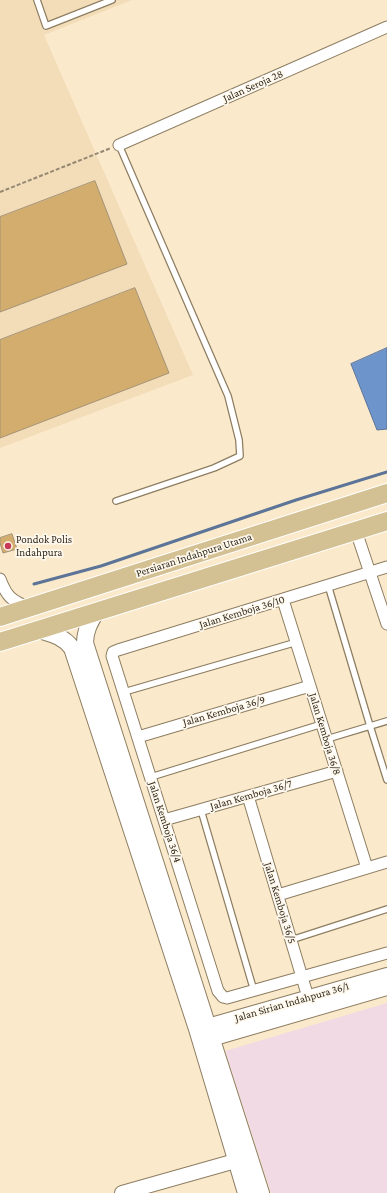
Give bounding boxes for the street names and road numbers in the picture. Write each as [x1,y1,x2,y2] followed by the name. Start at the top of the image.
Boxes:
[221,67,285,105] street label: Jalan Seroja 28
[134,530,254,580] street label: Persiaran Indahpura Utama
[197,593,287,631] street label: Jalan Kemboja 36/10
[306,691,344,777] street label: Jalan Kemboja 36/8
[181,693,267,729] street label: Jalan Kemboja 36/9
[209,777,293,813] street label: Jalan Kemboja 36/7
[146,780,184,864] street label: Jalan Kemboja 36/4
[261,861,299,945] street label: Jalan Kemboja 36/5
[233,979,351,1025] street label: Jalan Sirian Indahpura 36/1

